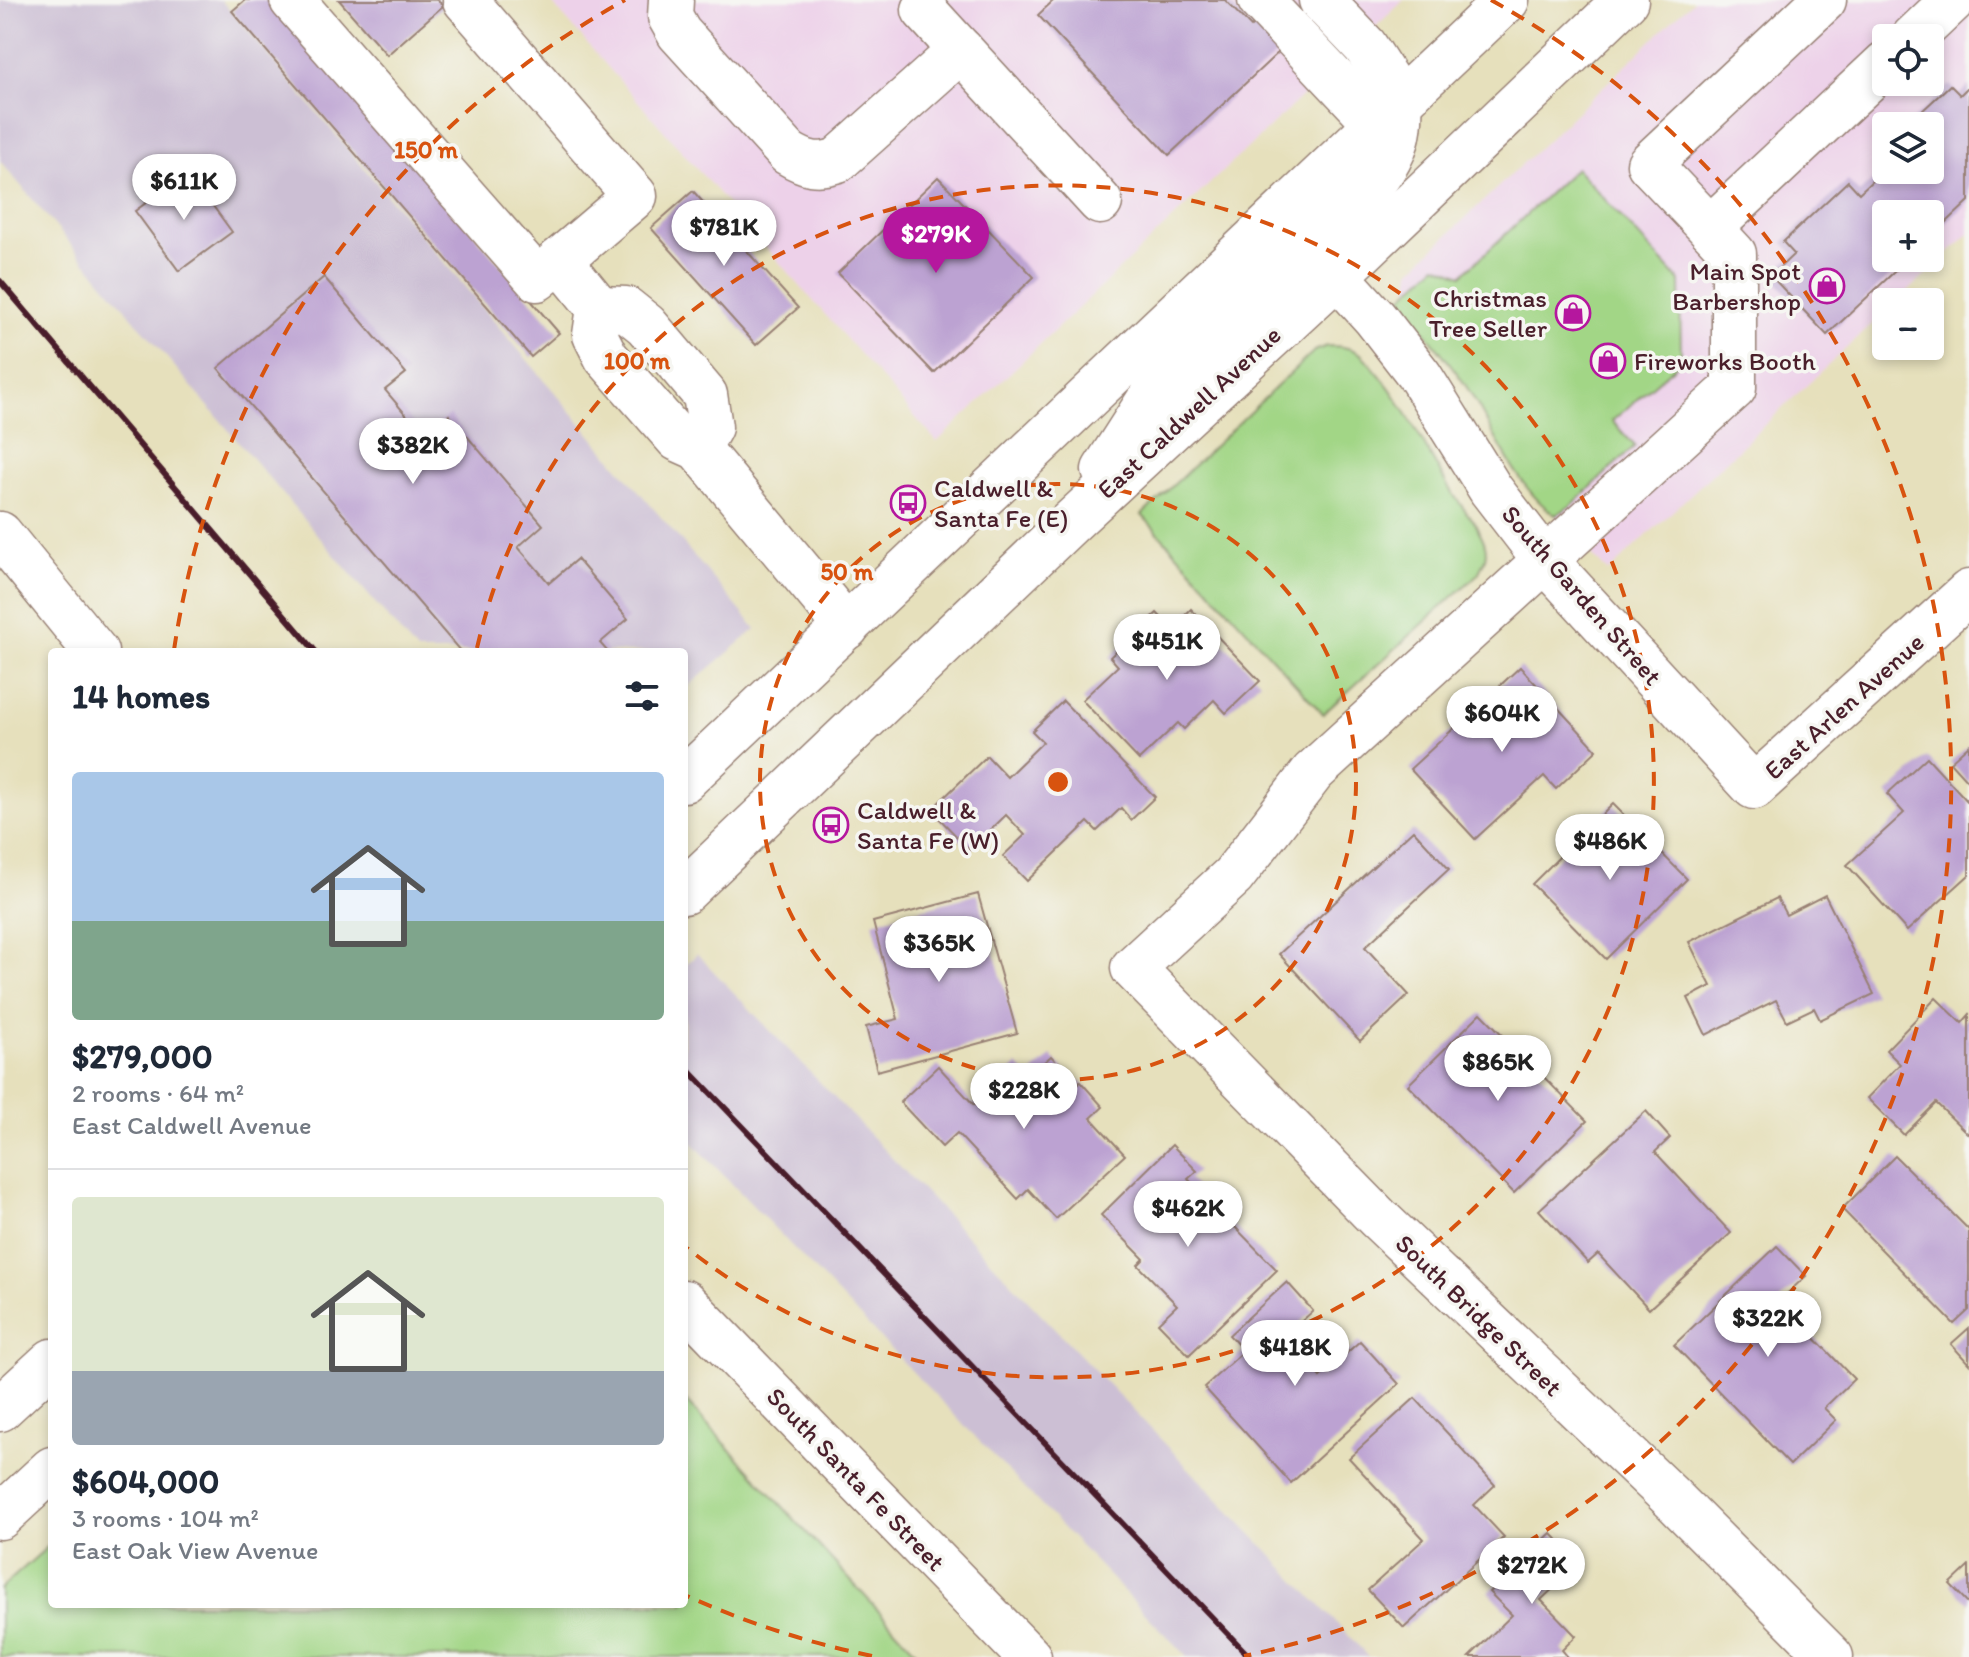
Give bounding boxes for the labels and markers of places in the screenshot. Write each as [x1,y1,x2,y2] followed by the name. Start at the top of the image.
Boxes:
[128,154,240,222] pin: $611K
[668,200,780,268] pin: $781K
[880,207,992,275] pin: $279K
[1672,255,1801,317] place label: Main Spot Barbershop
[1808,267,1846,305] shop icon: Main Spot Barbershop
[1429,282,1548,344] place label: Christmas Tree Seller
[1554,294,1592,332] shop icon: Christmas Tree Seller
[1589,342,1627,380] shop icon: Fireworks Booth
[1634,345,1816,377] place label: Fireworks Booth
[357,418,469,486] pin: $382K
[934,472,1068,534] place label: Caldwell & Santa Fe (E)
[889,484,927,522] bus stop icon: Caldwell & Santa Fe (E)
[1111,614,1223,682] pin: $451K
[1446,686,1558,754] pin: $604K
[1044,768,1072,796] centre of rings
[857,794,999,856] place label: Caldwell & Santa Fe (W)
[812,806,850,844] bus stop icon: Caldwell & Santa Fe (W)
[1554,814,1666,882] pin: $486K
[883,916,995,984] pin: $365K
[1442,1035,1554,1103] pin: $865K
[968,1063,1080,1131] pin: $228K
[1132,1181,1244,1249] pin: $462K
[1712,1291,1824,1359] pin: $322K
[1239,1320,1351,1388] pin: $418K
[1476,1538,1588,1606] pin: $272K

